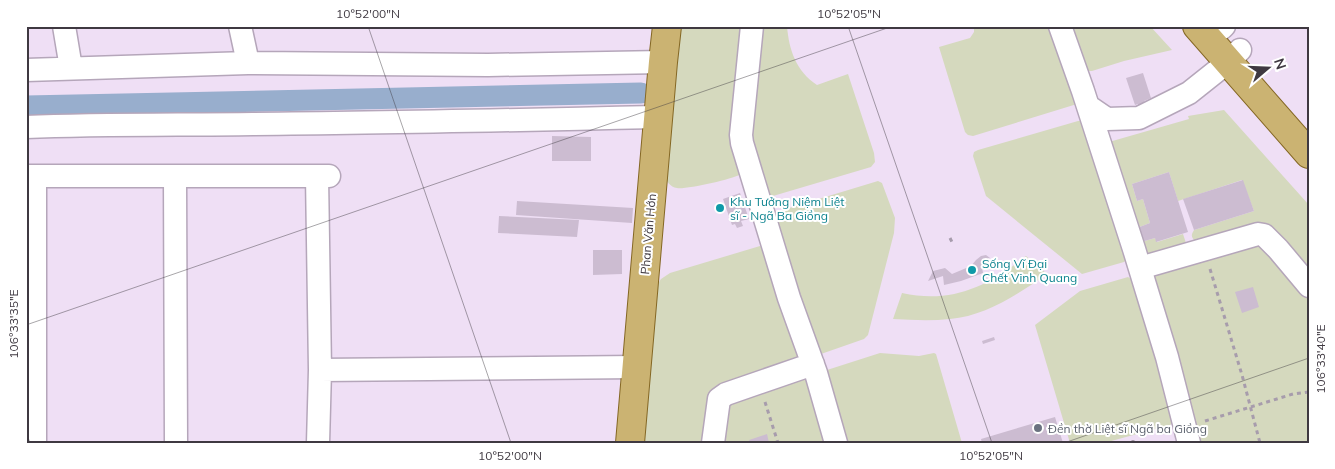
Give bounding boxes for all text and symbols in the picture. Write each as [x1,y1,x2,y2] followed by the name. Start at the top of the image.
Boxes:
[336,6,400,21] text: 10°52'00"N
[817,6,881,21] text: 10°52'05"N
[1242,42,1292,92] north arrow
[1270,56,1291,72] text: N
[637,193,659,275] street label: Phan Văn Hớn
[730,194,844,223] place label: Khu Tưởng Niệm Liệt sĩ - Ngã Ba Giồng
[714,202,726,214] marker: Khu Tưởng Niệm Liệt sĩ - Ngã Ba Giồng
[982,256,1077,285] place label: Sống Vĩ Đại Chết Vinh Quang
[966,264,978,276] marker: Sống Vĩ Đại Chết Vinh Quang
[6,289,21,359] text: 106°33'35"E
[1313,324,1328,394] text: 106°33'40"E
[1048,421,1207,436] place label: Đền thờ Liệt sĩ Ngã ba Giồng
[1032,422,1044,434] marker: Đền thờ Liệt sĩ Ngã ba Giồng
[478,448,542,463] text: 10°52'00"N
[959,448,1023,463] text: 10°52'05"N

